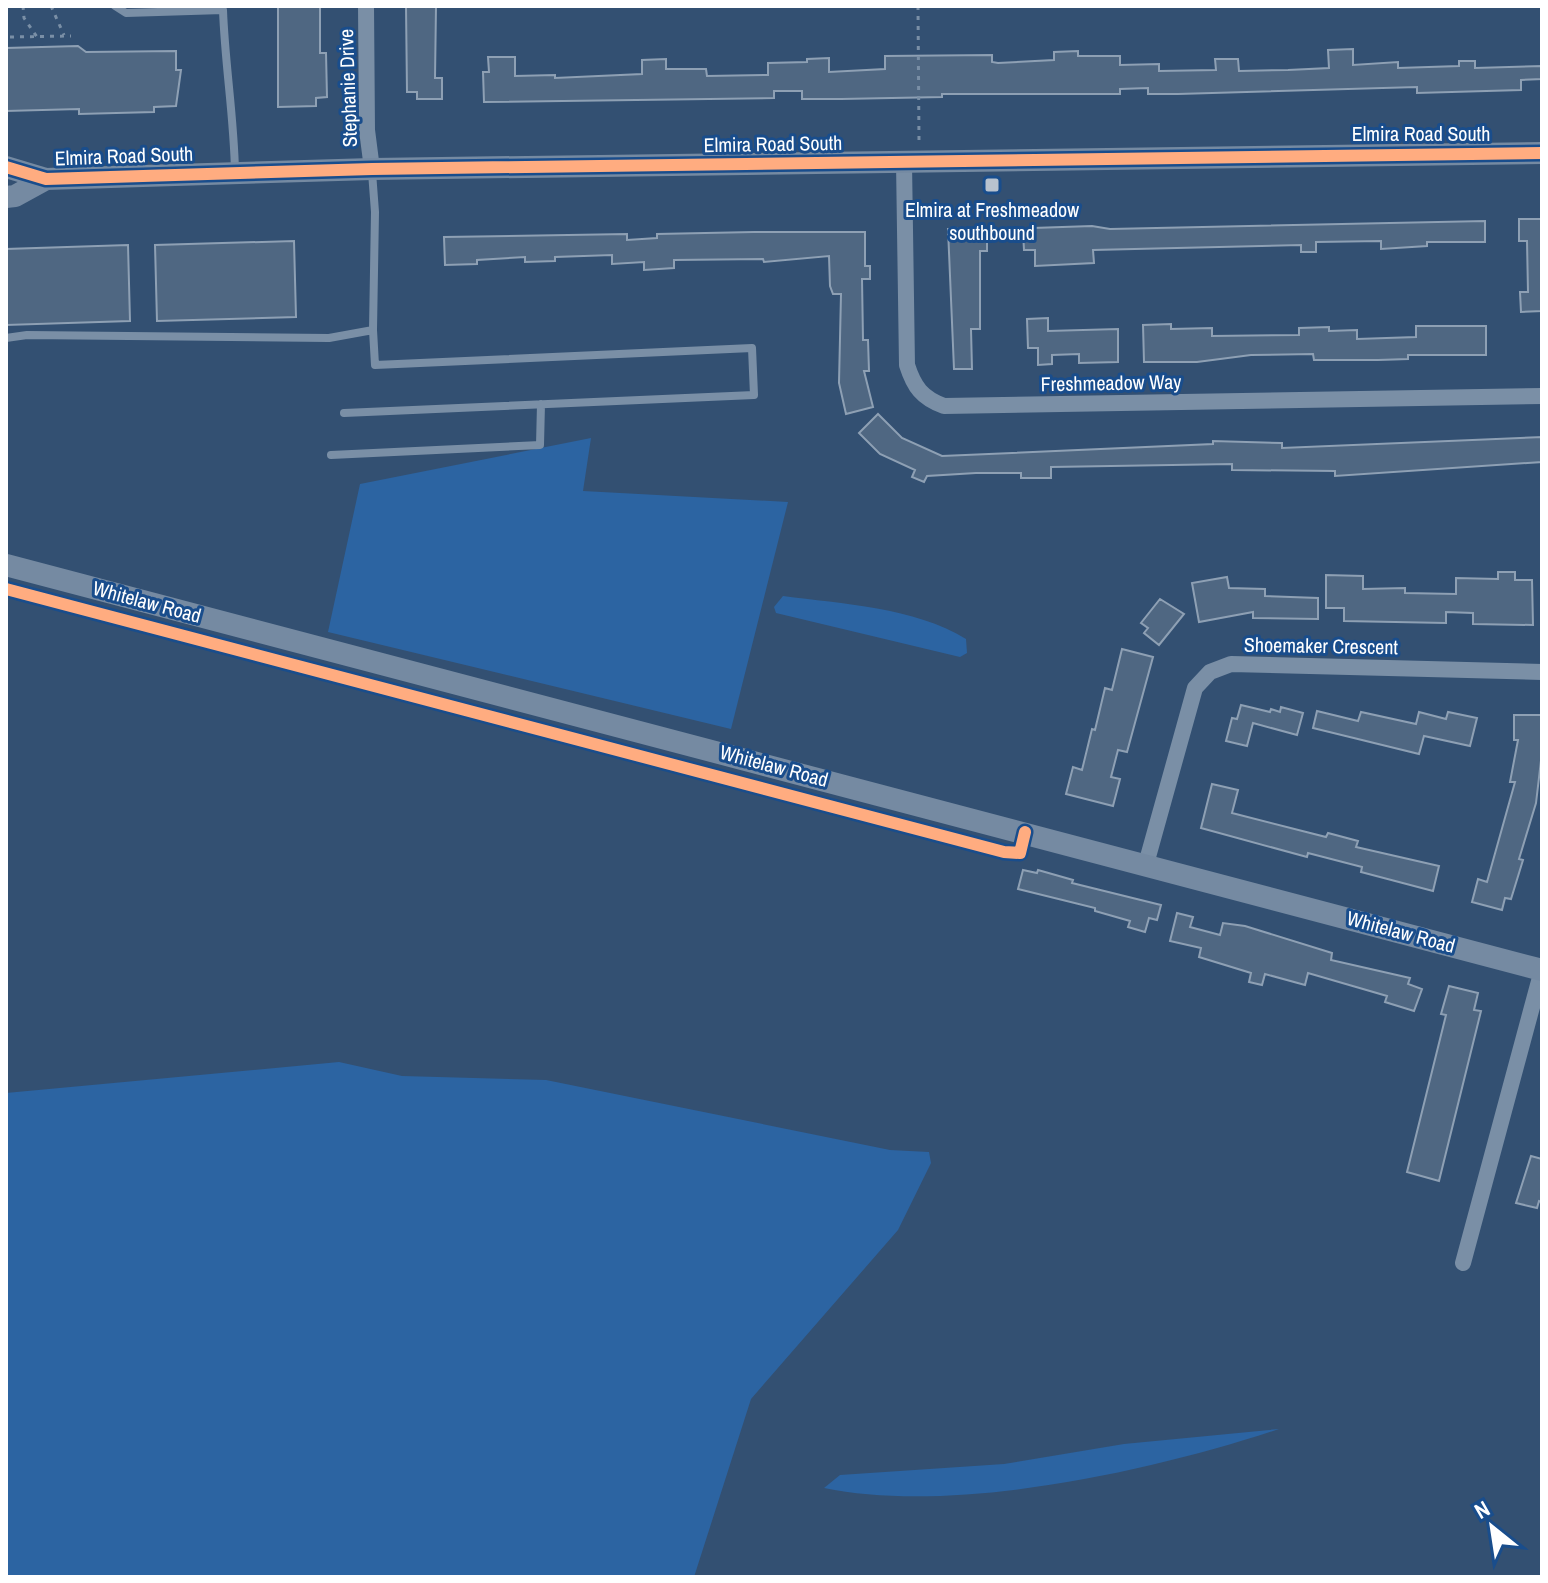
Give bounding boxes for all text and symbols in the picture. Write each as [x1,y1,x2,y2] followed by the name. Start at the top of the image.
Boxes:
[332,28,363,148] street label: Stephanie Drive
[1352,120,1490,147] street label: Elmira Road South
[703,129,842,158] street label: Elmira Road South
[54,140,194,171] street label: Elmira Road South
[983,176,1001,194] marker: Elmira at Freshmeadow southbound
[905,196,1079,246] place label: Elmira at Freshmeadow southbound
[1040,368,1182,397] street label: Freshmeadow Way
[90,574,204,629] street label: Whitelaw Road
[1244,631,1399,660] street label: Shoemaker Crescent
[717,738,831,793] street label: Whitelaw Road
[1344,904,1458,959] street label: Whitelaw Road
[1452,1487,1532,1567] north arrow
[1469,1493,1495,1526] text: N

